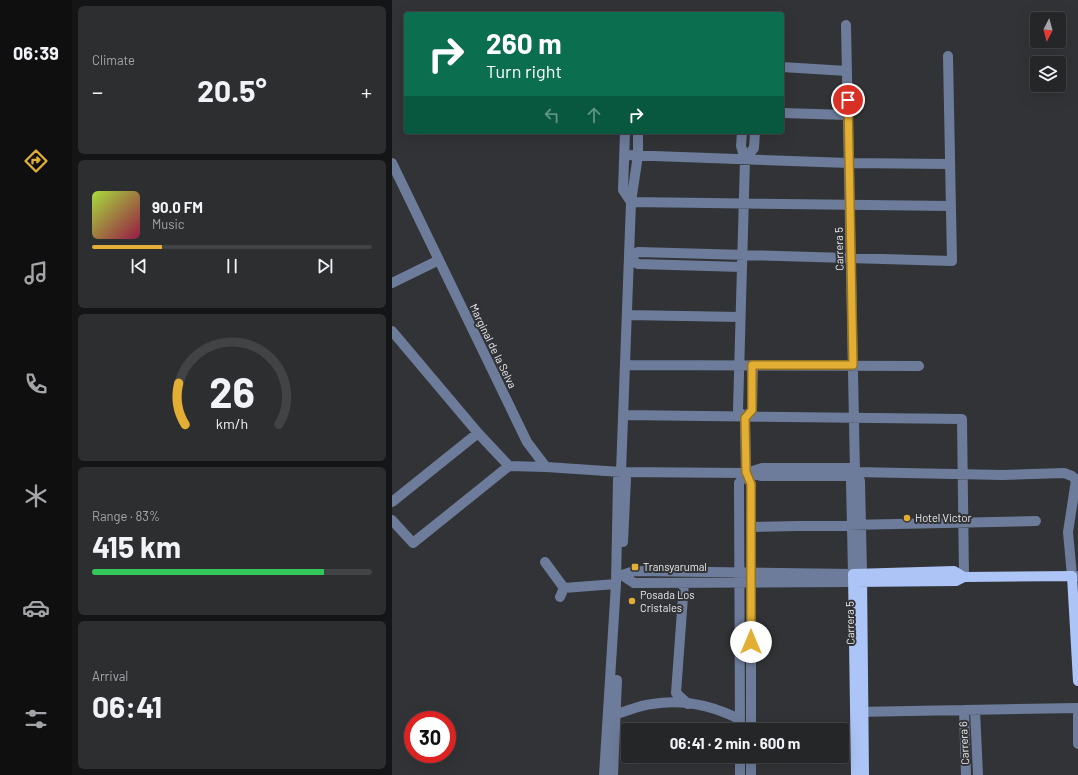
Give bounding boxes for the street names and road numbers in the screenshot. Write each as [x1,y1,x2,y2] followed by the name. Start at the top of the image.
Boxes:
[832,227,845,271] street label: Carrera 5
[467,301,520,390] street label: Marginal de la Selva
[843,601,856,645] street label: Carrera 5
[956,721,971,765] street label: Carrera 6

